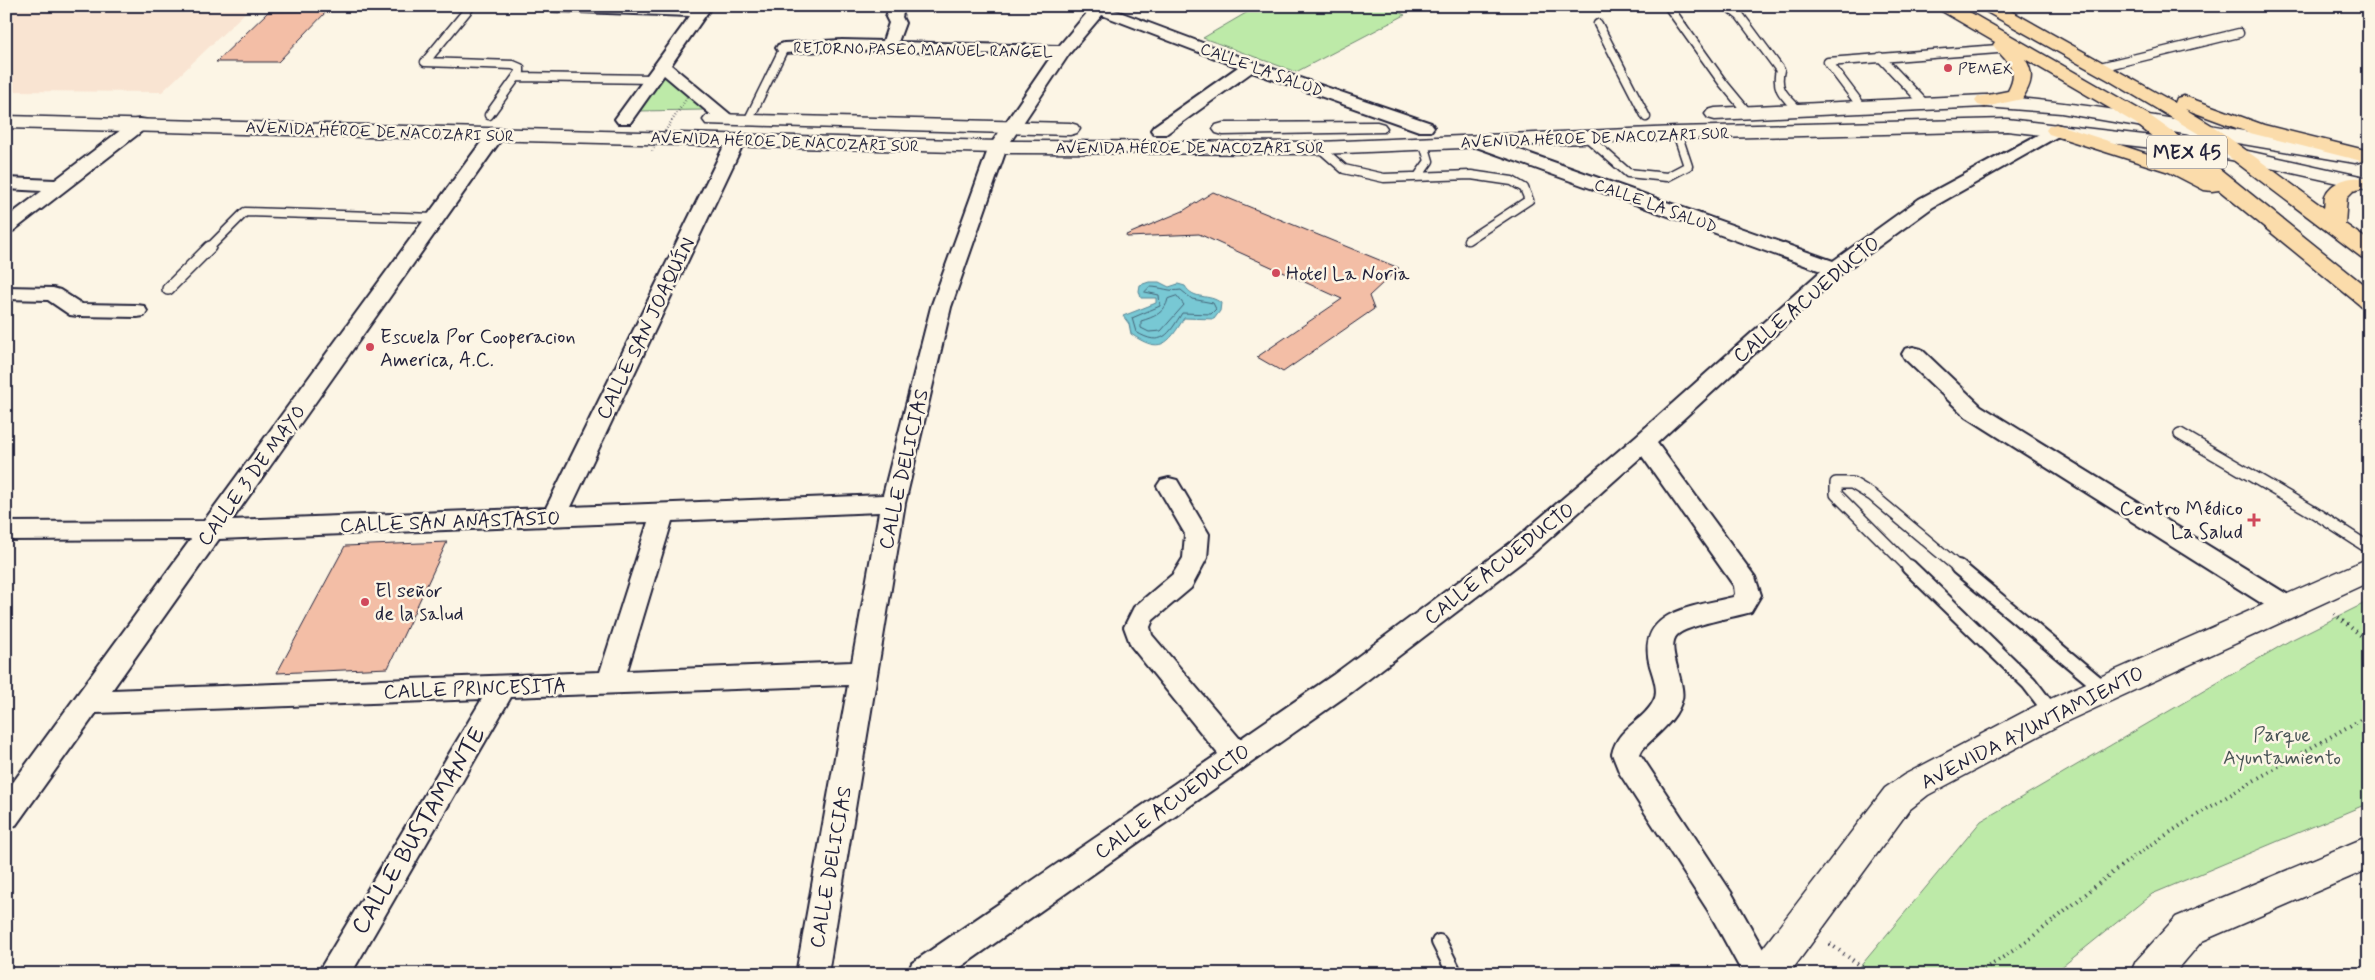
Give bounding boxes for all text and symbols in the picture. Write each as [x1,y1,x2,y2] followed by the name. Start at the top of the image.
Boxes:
[793,38,1053,63] street label: RETORNO PASEO MANUEL RANGEL
[1197,38,1326,102] street label: CALLE LA SALUD
[1958,59,2013,80] place label: PEMEX
[1942,62,1954,74] marker: PEMEX
[245,117,515,148] street label: AVENIDA HÉROE DE NACOZARI SUR
[1460,123,1730,154] street label: AVENIDA HÉROE DE NACOZARI SUR
[650,127,920,158] street label: AVENIDA HÉROE DE NACOZARI SUR
[2147,136,2227,168] road number: MEX 45
[1056,138,1324,159] street label: AVENIDA HÉROE DE NACOZARI SUR
[1591,174,1720,238] street label: CALLE LA SALUD
[1728,231,1886,370] street label: CALLE ACUEDUCTO
[591,233,702,424] street label: CALLE SAN JOAQUÍN
[1286,261,1411,288] place label: Hotel La Noria
[1270,267,1282,279] marker: Hotel La Noria
[380,324,576,374] place label: Escuela Por Cooperacion America, A.C.
[364,341,376,353] marker: Escuela Por Cooperacion America, A.C.
[873,386,936,552] street label: CALLE DELICIAS
[192,400,313,552] street label: CALLE 3 DE MAYO
[2120,496,2243,546] place label: Centro Médico La Salud
[1419,497,1581,631] street label: CALLE ACUEDUCTO
[339,505,561,540] street label: CALLE SAN ANASTASIO
[2247,513,2261,527] marker: Centro Médico La Salud
[375,578,464,628] place label: El señor de la salud
[359,596,371,608] marker: El señor de la salud
[1916,660,2149,796] street label: AVENIDA AYUNTAMIENTO
[383,673,567,706] street label: CALLE PRINCESITA
[345,721,494,940] street label: CALLE BUSTAMANTE
[2223,722,2341,772] park label: Parque Ayuntamiento
[1090,738,1256,866] street label: CALLE ACUEDUCTO
[804,784,859,950] street label: CALLE DELICIAS

